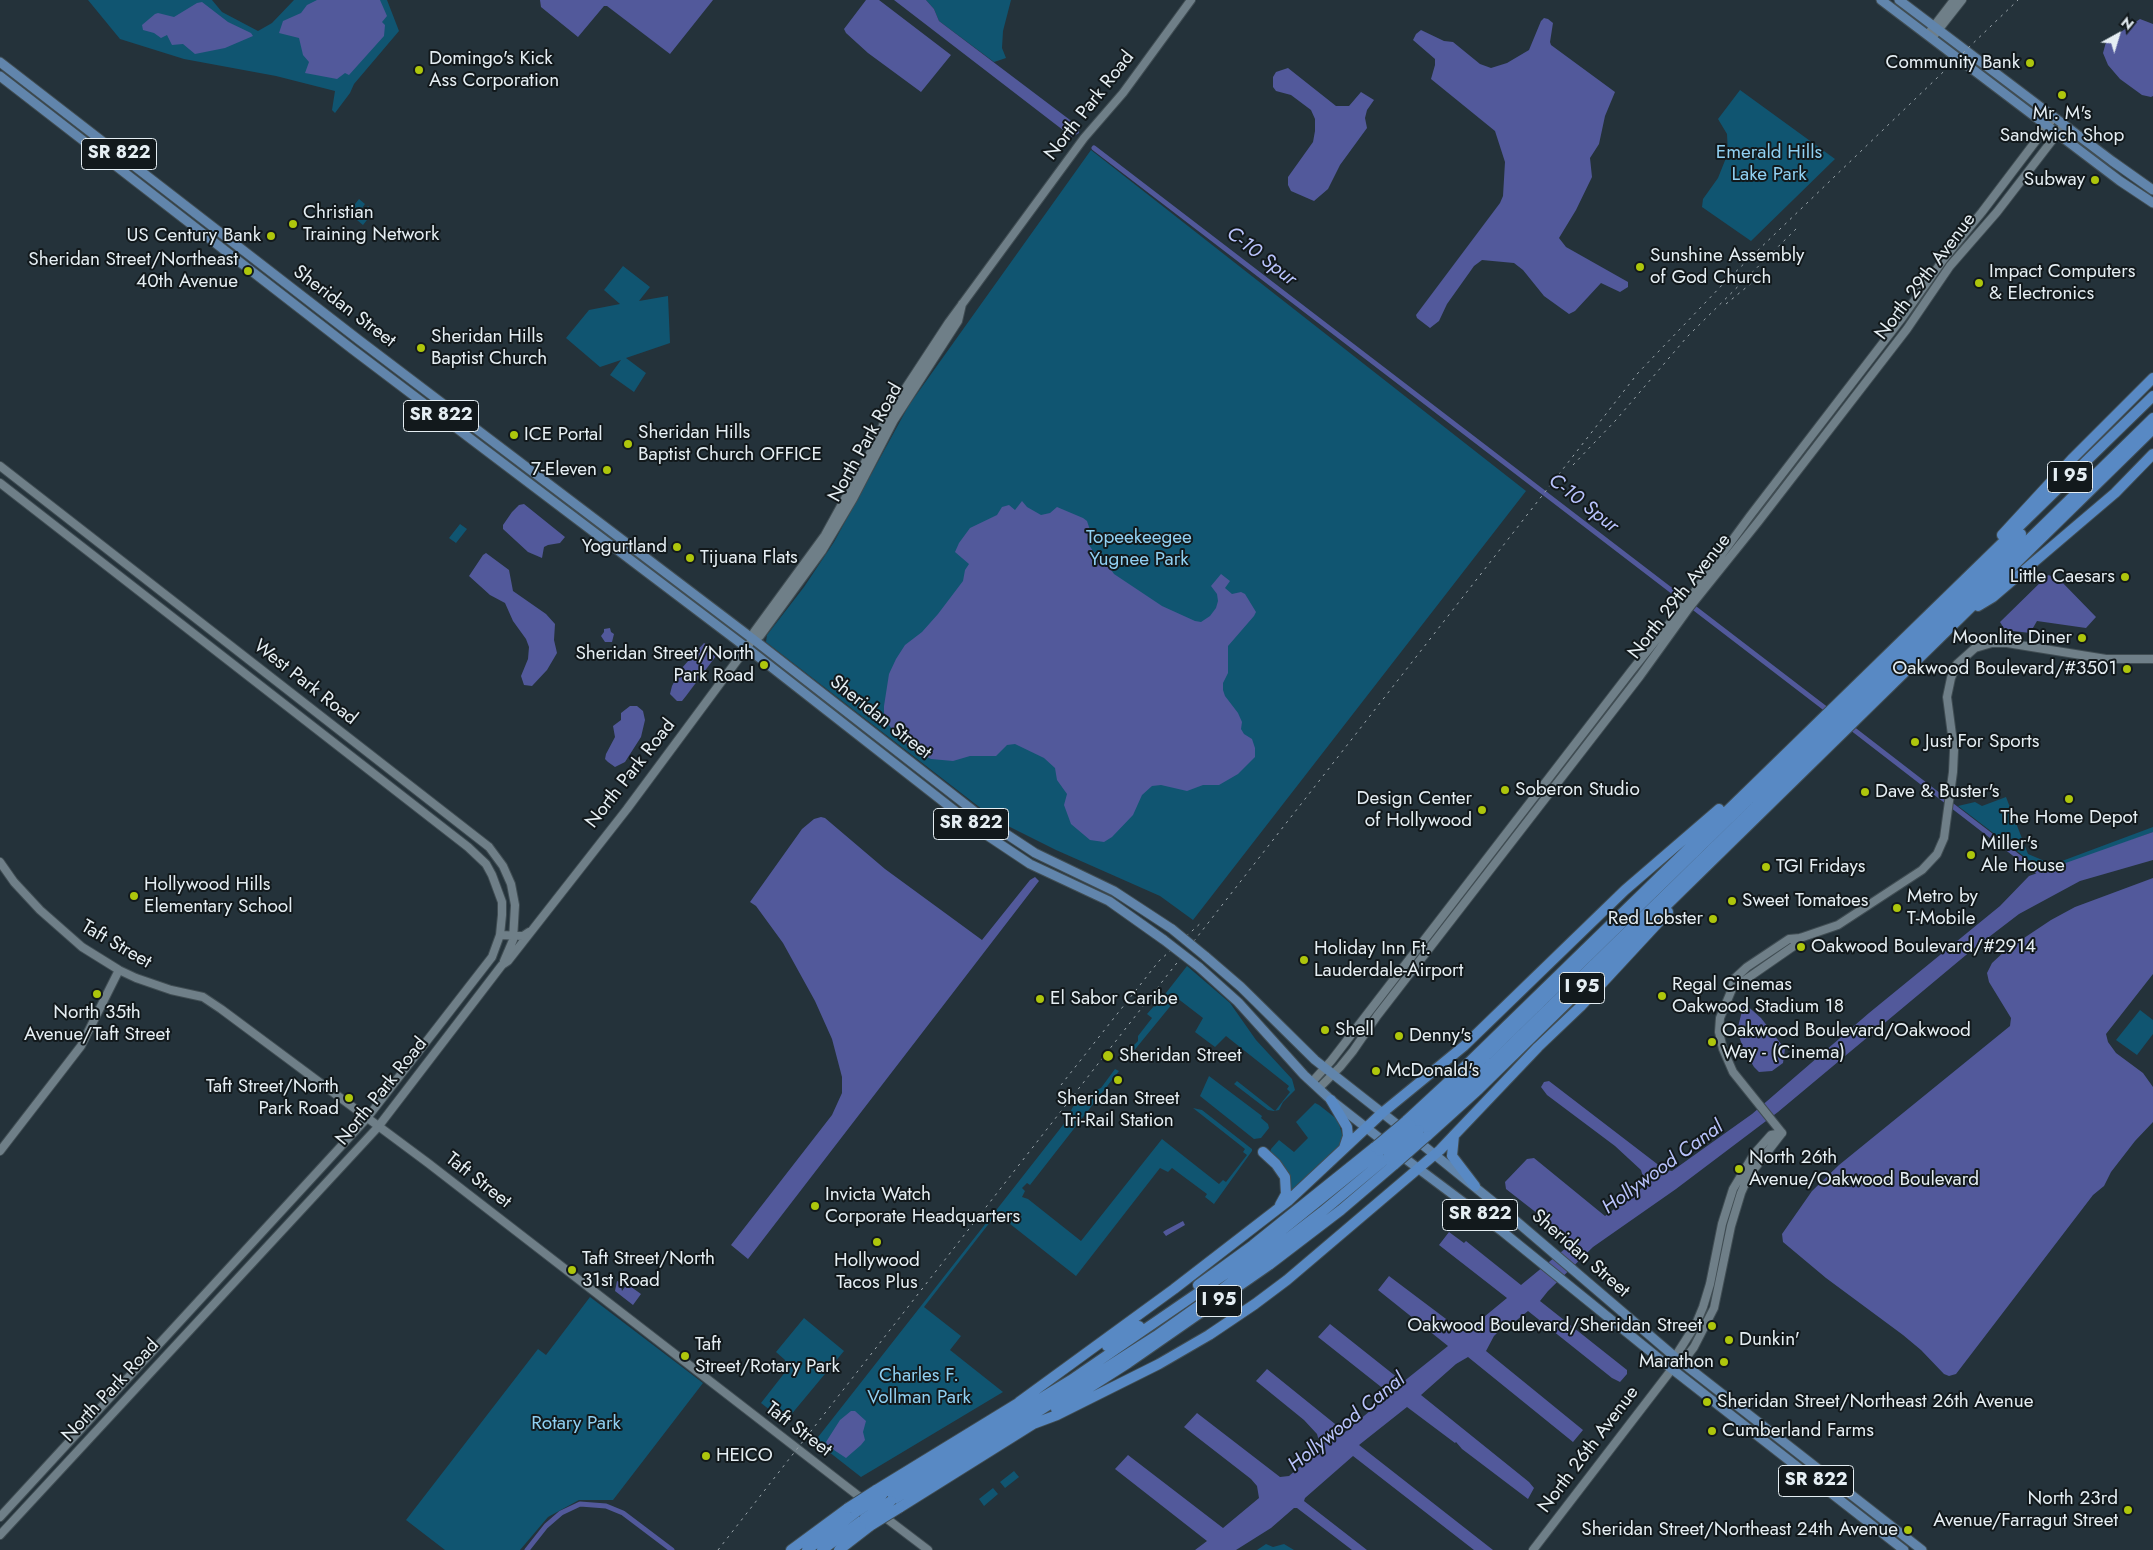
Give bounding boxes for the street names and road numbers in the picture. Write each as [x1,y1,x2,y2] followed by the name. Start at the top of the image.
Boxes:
[1040,47,1140,165] street label: North Park Road
[82,138,156,170] road number: SR 822
[1871,209,1981,345] street label: North 29th Avenue
[288,261,400,353] street label: Sheridan Street
[824,380,908,506] street label: North Park Road
[404,401,478,432] road number: SR 822
[2048,462,2092,492] road number: I 95
[1624,530,1736,664] street label: North 29th Avenue
[249,635,361,731] street label: West Park Road
[825,671,935,765] street label: Sheridan Street
[581,715,681,833] street label: North Park Road
[934,809,1008,840] road number: SR 822
[77,916,155,974] street label: Taft Street
[1560,972,1604,1004] road number: I 95
[331,1033,433,1151] street label: North Park Road
[441,1148,515,1214] street label: Taft Street
[1442,1200,1518,1230] road number: SR 822
[1526,1205,1634,1303] street label: Sheridan Street
[1196,1285,1242,1316] road number: I 95
[58,1335,164,1447] street label: North Park Road
[1534,1382,1644,1518] street label: North 26th Avenue
[760,1398,836,1462] street label: Taft Street
[1778,1465,1854,1496] road number: SR 822

